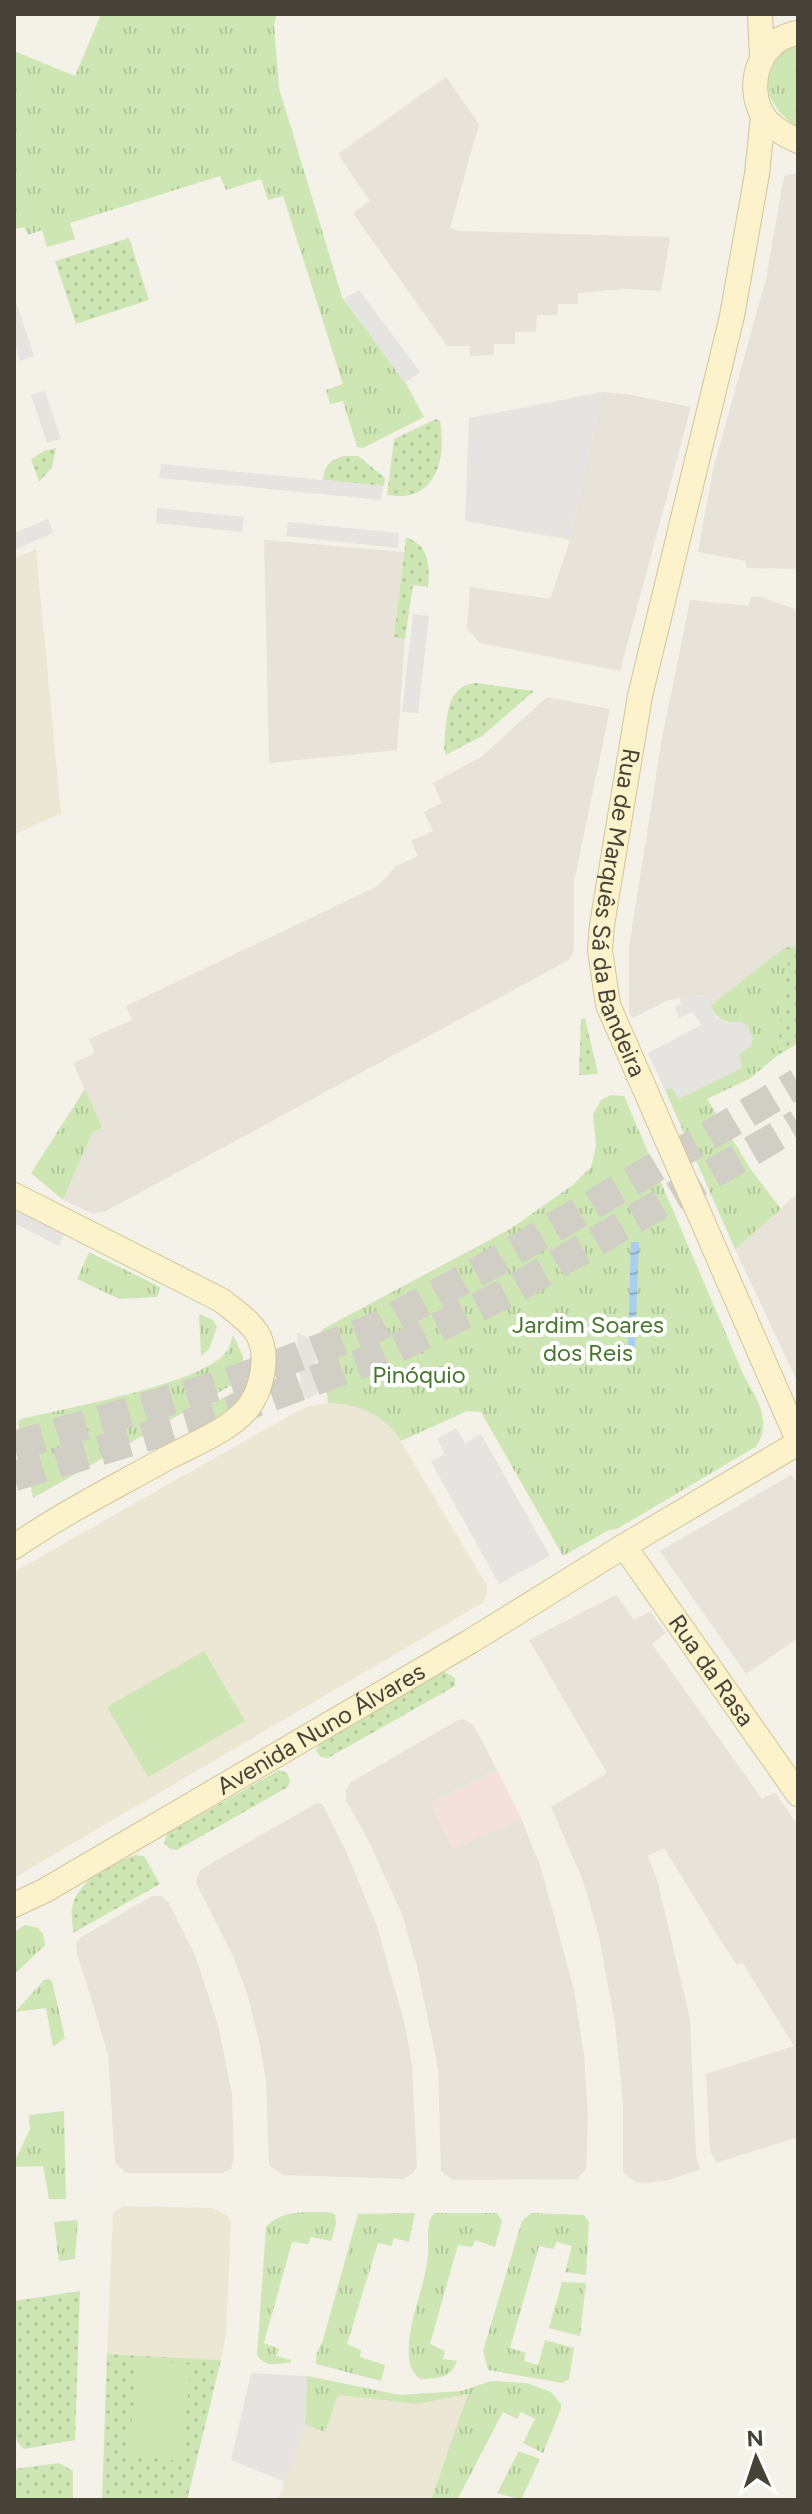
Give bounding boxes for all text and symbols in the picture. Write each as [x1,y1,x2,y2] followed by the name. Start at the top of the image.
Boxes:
[586,746,653,1081] street label: Rua de Marquês Sá da Bandeira
[512,1310,664,1367] park label: Jardim Soares dos Reis
[372,1360,466,1389] park label: Pinóquio
[663,1609,761,1732] street label: Rua da Rasa
[211,1656,430,1801] street label: Avenida Nuno Álvares
[716,2418,796,2498] north arrow
[746,2425,764,2452] text: N

